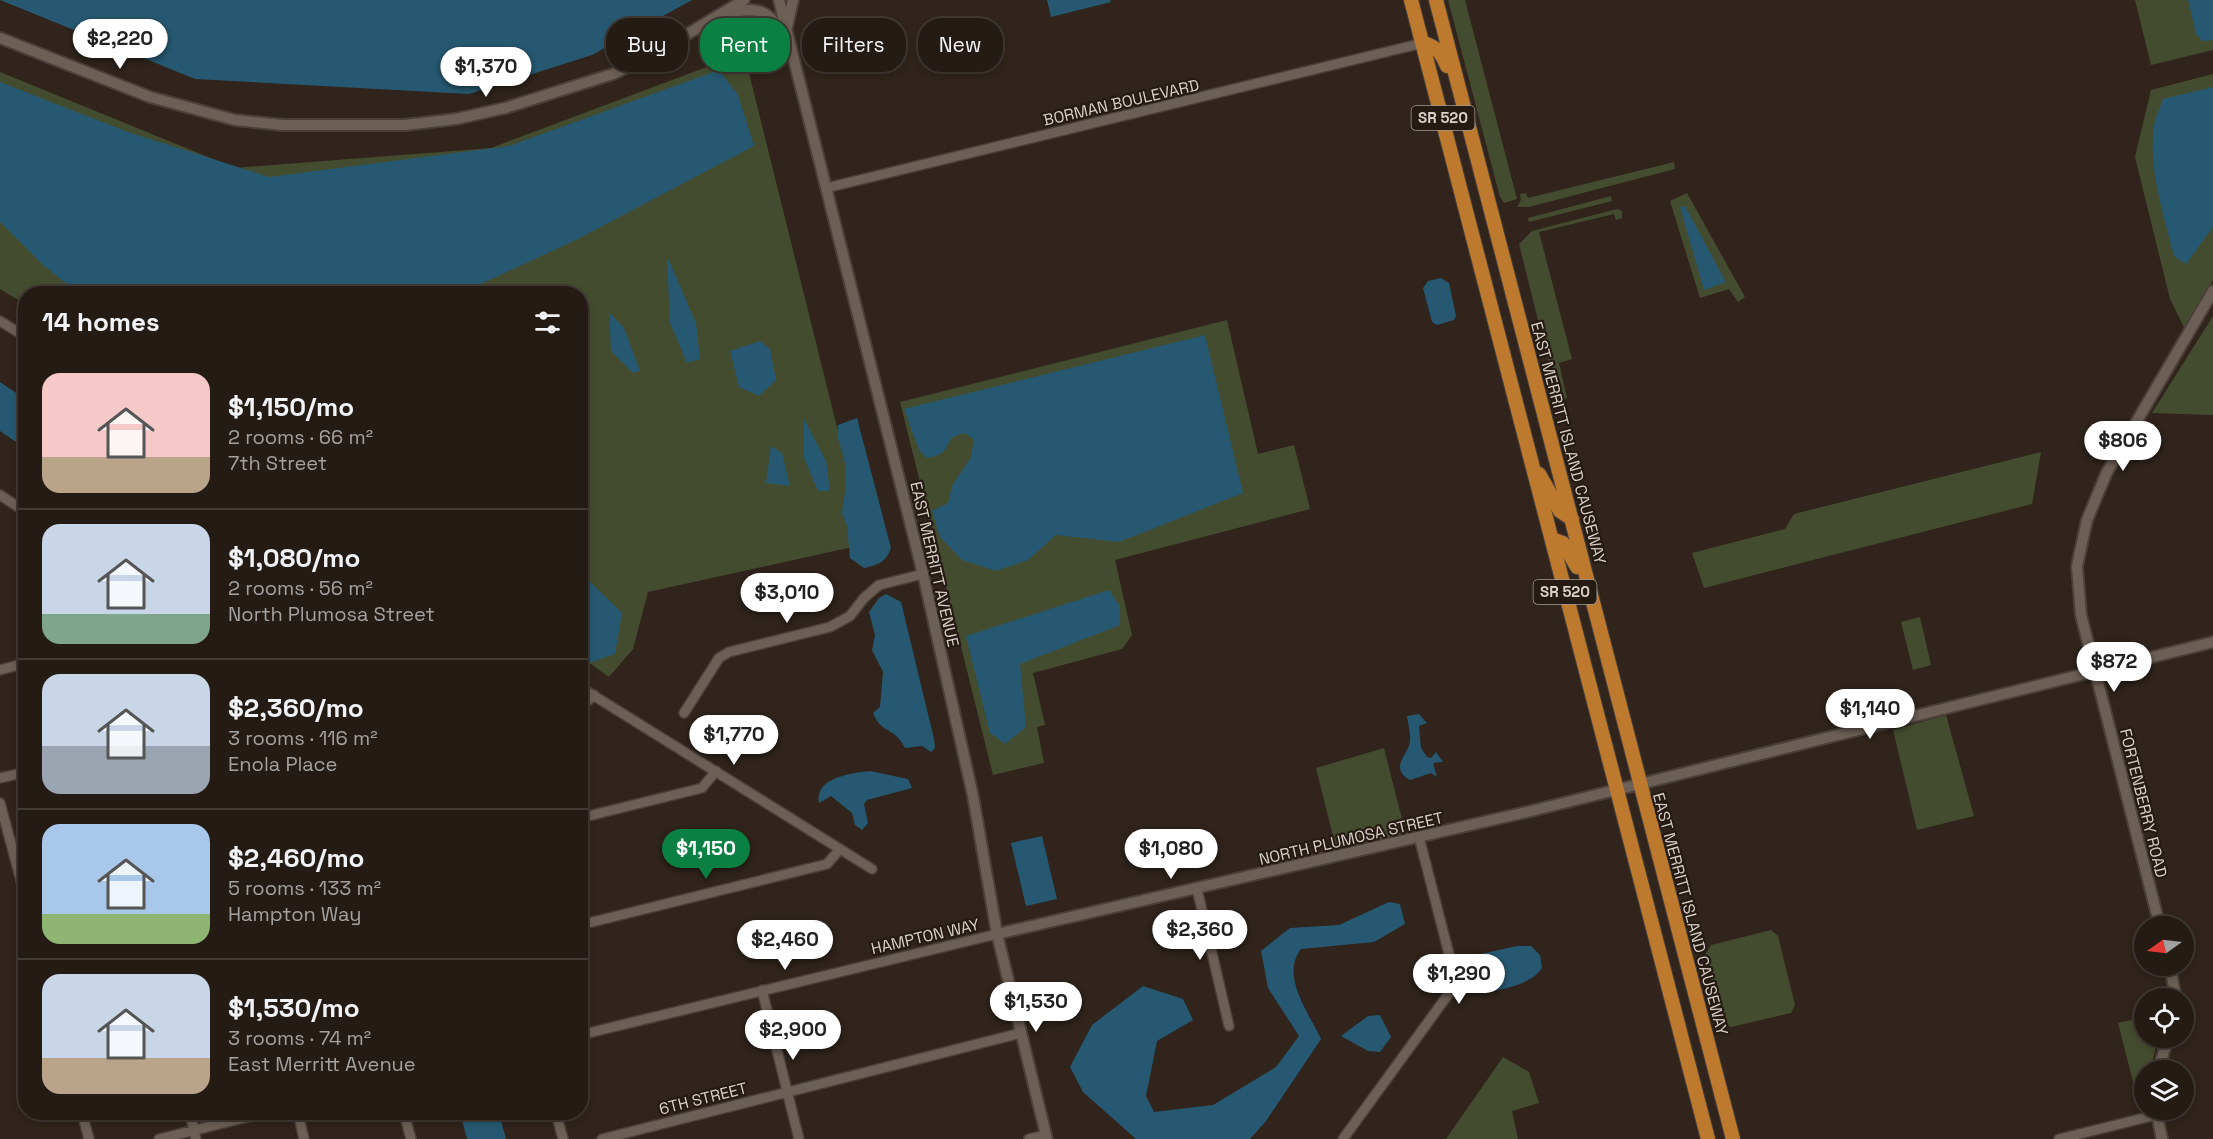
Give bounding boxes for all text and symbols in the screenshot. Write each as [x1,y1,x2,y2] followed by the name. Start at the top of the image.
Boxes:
[606,18,688,72] chip: Buy
[700,18,790,72] chip: Rent
[802,18,906,72] chip: Filters
[918,18,1003,72] chip: New
[71,19,169,70] pin: $2,220
[87,25,153,51] text: $2,220
[437,47,535,98] pin: $1,370
[454,53,518,79] text: $1,370
[1041,74,1201,131] street label: BORMAN BOULEVARD
[1412,106,1474,130] road number: SR 520
[42,305,160,339] text: 14 homes
[531,306,564,339] icon: filters
[1526,319,1611,567] street label: EAST MERRITT ISLAND CAUSEWAY
[228,390,354,424] text: $1,150/mo
[90,397,162,469] icon: home
[2087,421,2159,472] pin: $806
[228,424,373,450] text: 2 rooms · 66 m²
[2098,427,2148,453] text: $806
[228,450,327,476] text: 7th Street
[905,479,964,649] street label: EAST MERRITT AVENUE
[228,541,360,575] text: $1,080/mo
[90,548,162,620] icon: home
[738,573,836,624] pin: $3,010
[228,575,373,601] text: 2 rooms · 56 m²
[755,579,819,605] text: $3,010
[1534,580,1596,604] road number: SR 520
[228,601,435,627] text: North Plumosa Street
[2078,642,2150,693] pin: $872
[2091,648,2137,674] text: $872
[1821,689,1919,740] pin: $1,140
[228,691,364,725] text: $2,360/mo
[1840,695,1900,721] text: $1,140
[90,698,162,770] icon: home
[685,715,783,766] pin: $1,770
[703,721,765,747] text: $1,770
[228,725,378,751] text: 3 rooms · 116 m²
[2115,726,2172,880] street label: FORTENBERRY ROAD
[228,751,337,777] text: Enola Place
[1648,790,1733,1038] street label: EAST MERRITT ISLAND CAUSEWAY
[1257,807,1445,870] street label: NORTH PLUMOSA STREET
[657,829,755,880] pin: $1,150
[1122,829,1220,880] pin: $1,080
[676,835,736,861] text: $1,150
[1139,835,1203,861] text: $1,080
[228,841,365,875] text: $2,460/mo
[90,848,162,920] icon: home
[228,875,381,901] text: 5 rooms · 133 m²
[228,901,362,927] text: Hampton Way
[1151,910,1249,961] pin: $2,360
[869,914,982,959] street label: HAMPTON WAY
[1166,916,1234,942] text: $2,360
[2134,916,2194,976] north arrow
[2134,916,2194,1120] map controls
[736,920,834,971] pin: $2,460
[751,926,819,952] text: $2,460
[1410,954,1508,1005] pin: $1,290
[1427,960,1491,986] text: $1,290
[987,982,1085,1033] pin: $1,530
[1004,988,1068,1014] text: $1,530
[2134,988,2194,1048] button: locate
[228,991,360,1025] text: $1,530/mo
[90,998,162,1070] icon: home
[744,1010,842,1061] pin: $2,900
[759,1016,827,1042] text: $2,900
[228,1025,371,1051] text: 3 rooms · 74 m²
[228,1051,416,1077] text: East Merritt Avenue
[2134,1060,2194,1120] button: layers
[657,1077,749,1120] street label: 6TH STREET

